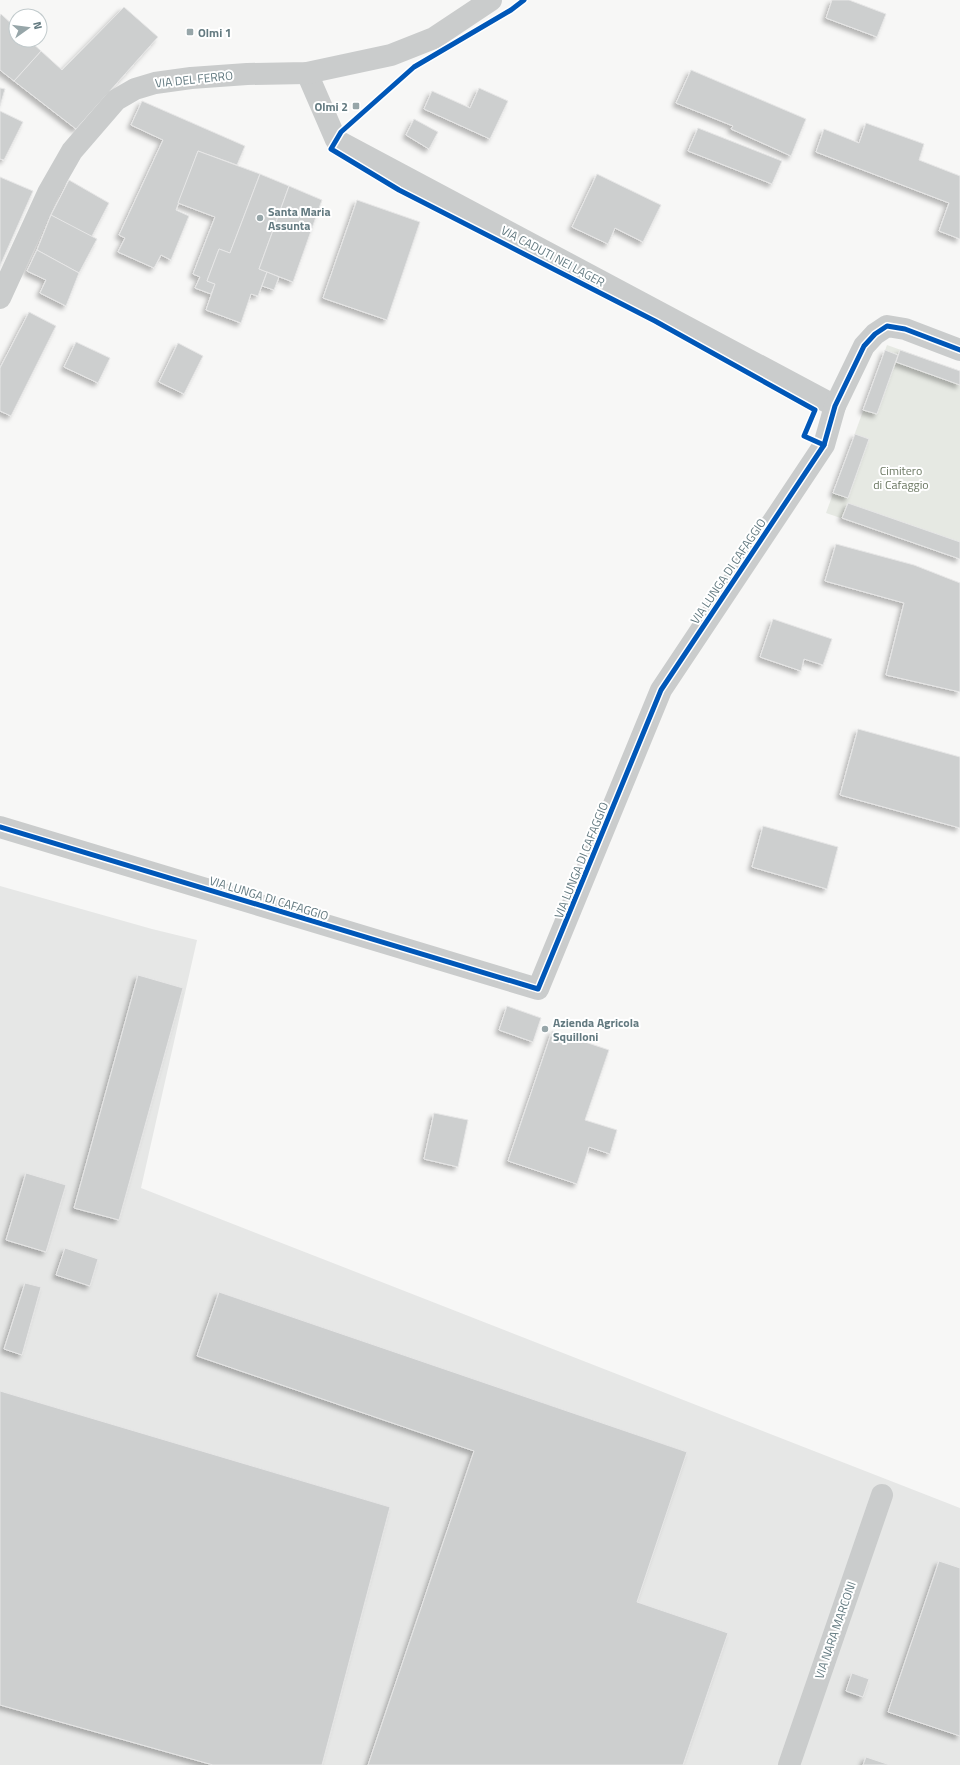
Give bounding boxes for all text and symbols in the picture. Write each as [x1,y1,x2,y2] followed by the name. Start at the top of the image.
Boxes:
[8,8,48,48] north arrow
[29,20,46,31] text: N
[198,23,232,42] place label: Olmi 1
[185,27,195,37] marker: Olmi 1
[154,65,234,93] street label: VIA DEL FERRO
[314,97,348,116] place label: Olmi 2
[351,101,361,111] marker: Olmi 2
[268,202,331,235] place label: Santa Maria Assunta
[255,213,265,223] marker: Santa Maria Assunta
[498,221,608,291] street label: VIA CADUTI NEI LAGER
[873,461,929,494] park label: Cimitero di Cafaggio
[685,514,771,628] street label: VIA LUNGA DI CAFAGGIO
[549,799,613,921] street label: VIA LUNGA DI CAFAGGIO
[207,871,331,925] street label: VIA LUNGA DI CAFAGGIO
[553,1013,639,1046] place label: Azienda Agricola Squilloni
[540,1024,550,1034] marker: Azienda Agricola Squilloni
[809,1579,861,1681] street label: VIA NARA MARCONI

